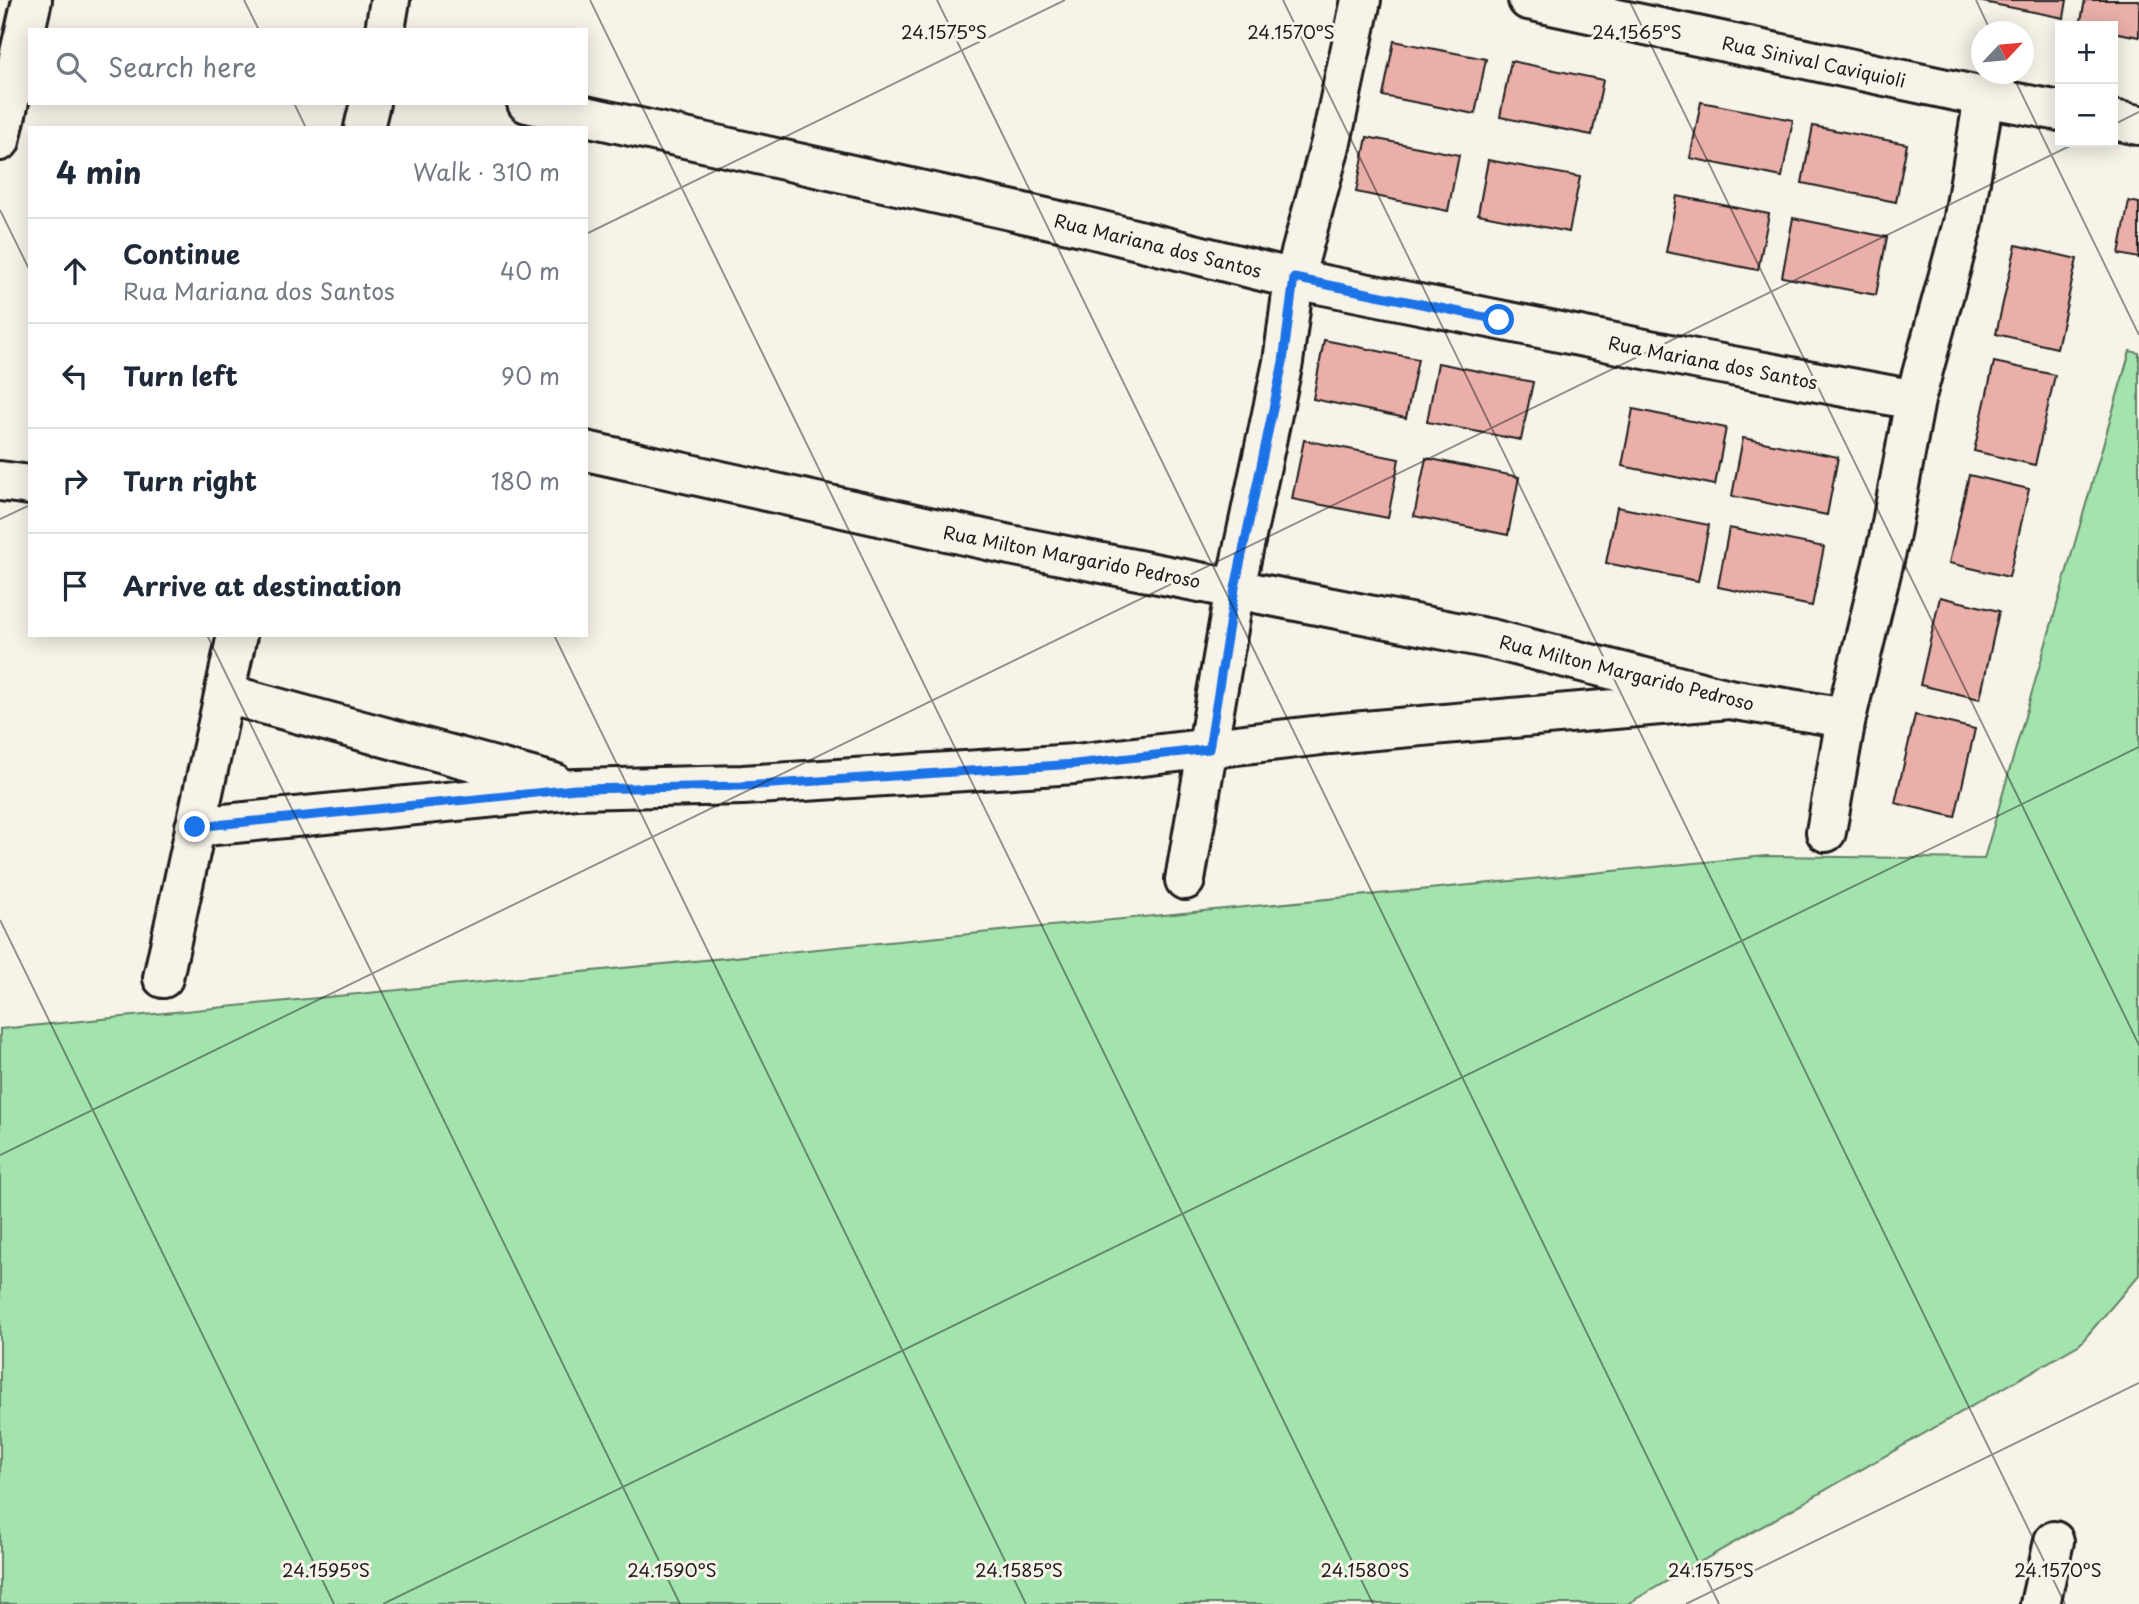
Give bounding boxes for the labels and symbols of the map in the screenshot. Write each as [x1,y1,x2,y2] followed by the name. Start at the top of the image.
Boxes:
[901,18,987,45] text: 24.1575°S
[1247,18,1335,45] text: 24.1570°S
[1592,18,1682,45] text: 24.1565°S
[1971,21,2034,84] north arrow
[1720,28,1908,94] street label: Rua Sinival Caviquioli
[1052,206,1264,284] street label: Rua Mariana dos Santos
[1483,304,1514,335] route start
[1606,328,1820,396] street label: Rua Mariana dos Santos
[941,518,1203,594] street label: Rua Milton Margarido Pedroso
[1497,627,1757,717] street label: Rua Milton Margarido Pedroso
[179,811,210,842] route end
[282,1556,370,1583] text: 24.1595°S
[627,1556,717,1583] text: 24.1590°S
[975,1556,1063,1583] text: 24.1585°S
[1321,1556,1409,1583] text: 24.1580°S
[1668,1556,1754,1583] text: 24.1575°S
[2014,1556,2102,1583] text: 24.1570°S

